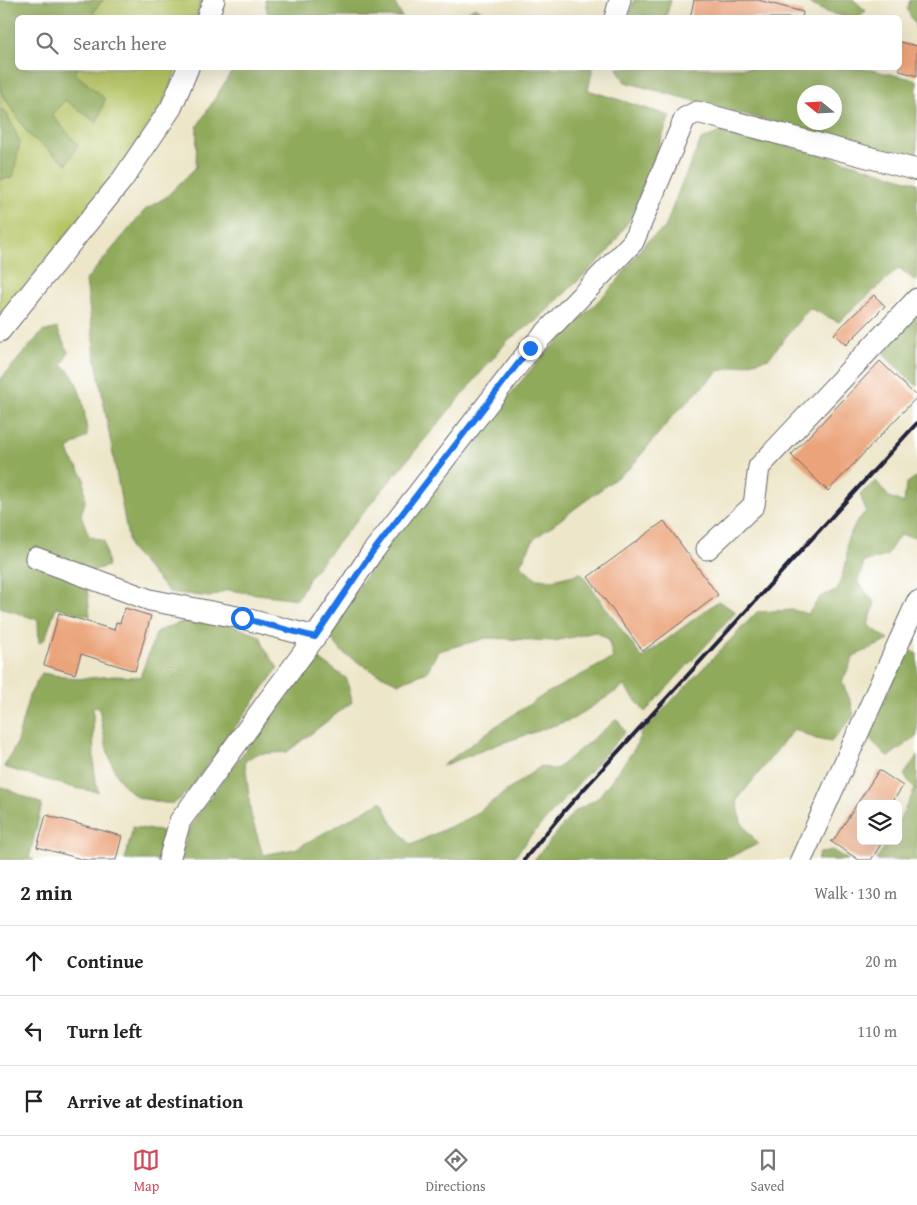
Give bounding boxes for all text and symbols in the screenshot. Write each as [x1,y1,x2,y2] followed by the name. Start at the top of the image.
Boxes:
[15,15,902,70] search box
[33,29,61,57] icon: search
[73,29,167,57] text: Search here
[797,85,842,130] north arrow
[519,337,542,360] route end
[231,607,254,630] route start
[857,800,902,845] map controls
[857,800,902,845] button: layers
[20,877,72,908] text: 2 min
[814,881,897,905] text: Walk · 130 m
[20,947,48,975] icon: ahead
[67,947,144,975] text: Continue
[865,949,897,973] text: 20 m
[20,1017,48,1045] icon: left
[67,1017,142,1045] text: Turn left
[857,1019,897,1043] text: 110 m
[20,1087,48,1115] icon: arrive
[67,1087,243,1115] text: Arrive at destination
[132,1146,160,1196] tab: Map
[425,1146,486,1196] tab: Directions
[751,1146,785,1196] tab: Saved

